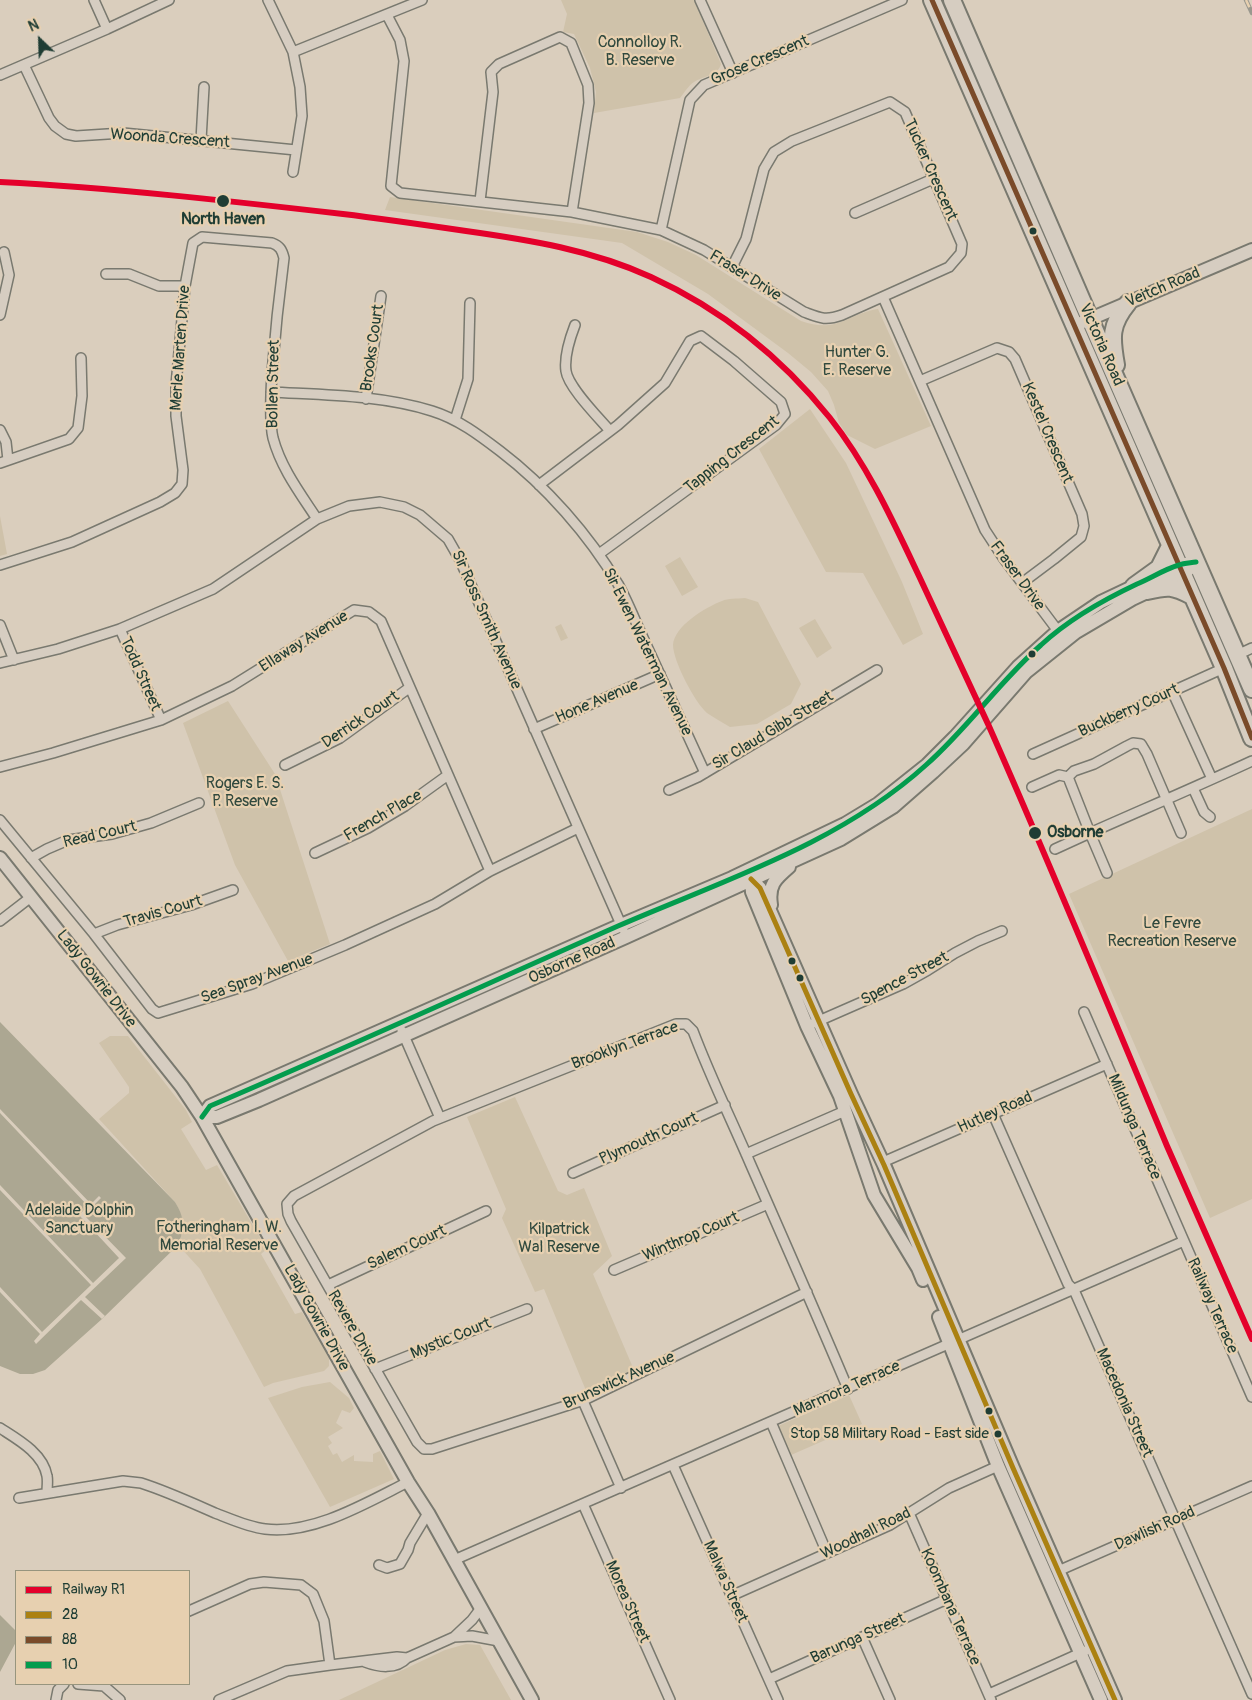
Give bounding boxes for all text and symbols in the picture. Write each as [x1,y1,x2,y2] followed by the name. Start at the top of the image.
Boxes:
[15,15,65,65] north arrow
[26,16,41,36] text: N
[708,32,812,90] street label: Grose Crescent
[598,33,682,71] park label: Connolloy R. B. Reserve
[899,116,961,224] street label: Tucker Crescent
[110,125,230,153] street label: Woonda Crescent
[215,193,231,209] marker: North Haven
[181,210,265,230] place label: North Haven
[1028,226,1038,236] unlabelled marker
[705,246,785,306] street label: Fraser Drive
[1123,264,1203,312] street label: Veitch Road
[167,285,195,411] street label: Merle Marten Drive
[1074,301,1128,389] street label: Victoria Road
[357,303,389,393] street label: Brooks Court
[264,339,284,429] street label: Bollen Street
[823,343,891,381] park label: Hunter G. E. Reserve
[1017,380,1077,486] street label: Kestel Crescent
[681,412,783,498] street label: Tapping Crescent
[985,538,1049,614] street label: Fraser Drive
[447,548,525,692] street label: Sir Ross Smith Avenue
[598,565,696,739] street label: Sir Ewen Waterman Avenue
[256,607,352,677] street label: Ellaway Avenue
[115,634,165,714] street label: Todd Street
[1027,649,1037,659] unlabelled marker
[553,676,641,728] street label: Hone Avenue
[1076,680,1182,742] street label: Buckberry Court
[319,687,403,753] street label: Derrick Court
[709,687,837,775] street label: Sir Claud Gibb Street
[206,774,284,812] park label: Rogers E. S. P. Reserve
[341,786,425,846] street label: French Place
[62,817,138,853] street label: Read Court
[1047,823,1103,843] place label: Osborne
[1027,825,1043,841] marker: Osborne
[121,892,205,932] street label: Travis Court
[1108,914,1236,952] park label: Le Fevre Recreation Reserve
[52,926,140,1032] street label: Lady Gowrie Drive
[526,933,618,989] street label: Osborne Road
[858,948,952,1010] street label: Spence Street
[198,950,316,1008] street label: Sea Spray Avenue
[787,956,797,966] unlabelled marker
[795,973,805,983] unlabelled marker
[569,1018,681,1074] street label: Brooklyn Terrace
[1103,1071,1165,1183] street label: Mildunga Terrace
[955,1088,1035,1138] street label: Hutley Road
[596,1109,702,1169] street label: Plymouth Court
[24,1201,134,1239] park label: Adelaide Dolphin Sanctuary
[640,1208,742,1266] street label: Winthrop Court
[156,1218,282,1256] park label: Fotheringham I. W. Memorial Reserve
[518,1220,600,1258] park label: Kilpatrick Wal Reserve
[365,1221,449,1275] street label: Salem Court
[1182,1255,1242,1357] street label: Railway Terrace
[279,1262,353,1374] street label: Lady Gowrie Drive
[323,1287,381,1369] street label: Revere Drive
[408,1314,494,1364] street label: Mystic Court
[1091,1346,1157,1460] street label: Macedonia Street
[560,1348,678,1414] street label: Brunswick Avenue
[791,1357,903,1421] street label: Marmora Terrace
[984,1406,994,1416] unlabelled marker
[790,1425,989,1443] place label: Stop 58 Military Road - East side
[993,1429,1003,1439] marker: Stop 58 Military Road - East side
[1112,1503,1198,1555] street label: Dawlish Road
[818,1504,914,1564] street label: Woodhall Road
[698,1538,752,1626] street label: Malwa Street
[916,1546,984,1668] street label: Koombana Terrace
[600,1558,654,1646] street label: Morea Street
[15,1570,190,1685] legend
[62,1580,125,1599] text: Railway R1
[62,1605,78,1624] text: 28
[808,1610,908,1668] street label: Barunga Street
[62,1630,77,1649] text: 88
[62,1655,78,1674] text: 10

